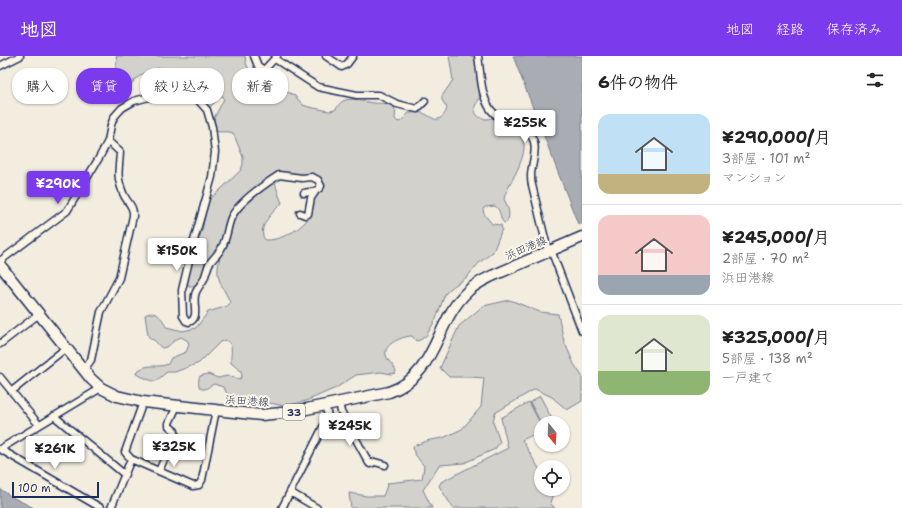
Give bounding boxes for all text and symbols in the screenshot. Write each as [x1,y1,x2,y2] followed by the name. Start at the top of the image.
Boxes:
[20,17,58,42] text: 地図
[726,20,754,38] text: 地図
[776,20,804,38] text: 経路
[826,20,882,38] text: 保存済み
[12,68,68,104] chip: 購入
[76,68,132,104] chip: 賃貸
[140,68,224,104] chip: 絞り込み
[232,68,288,104] chip: 新着
[864,69,886,91] icon: filters
[598,71,678,93] text: 6件の物件
[497,110,553,144] pin: ¥255K
[503,114,547,131] text: ¥255K
[722,126,831,148] text: ¥290,000/月
[630,130,678,178] icon: home
[722,150,810,167] text: 3部屋 · 101 m²
[722,169,786,186] text: マンション
[30,171,86,205] pin: ¥290K
[36,175,80,192] text: ¥290K
[722,226,830,248] text: ¥245,000/月
[630,231,678,279] icon: home
[503,233,549,263] street label: 浜田港線
[149,238,205,272] pin: ¥150K
[157,242,197,259] text: ¥150K
[722,250,809,267] text: 2部屋 · 70 m²
[722,269,774,286] text: 浜田港線
[722,326,830,348] text: ¥325,000/月
[630,331,678,379] icon: home
[722,350,813,367] text: 5部屋 · 138 m²
[722,369,774,386] text: 一戸建て
[225,392,269,410] street label: 浜田港線
[283,404,305,420] road number: 33
[322,413,378,447] pin: ¥245K
[534,416,570,452] north arrow
[534,416,570,496] map controls
[328,417,372,434] text: ¥245K
[146,434,202,468] pin: ¥325K
[27,436,83,470] pin: ¥261K
[152,438,196,455] text: ¥325K
[35,440,75,457] text: ¥261K
[534,460,570,496] button: locate
[12,480,99,499] scale bar
[18,481,51,496] text: 100 m

